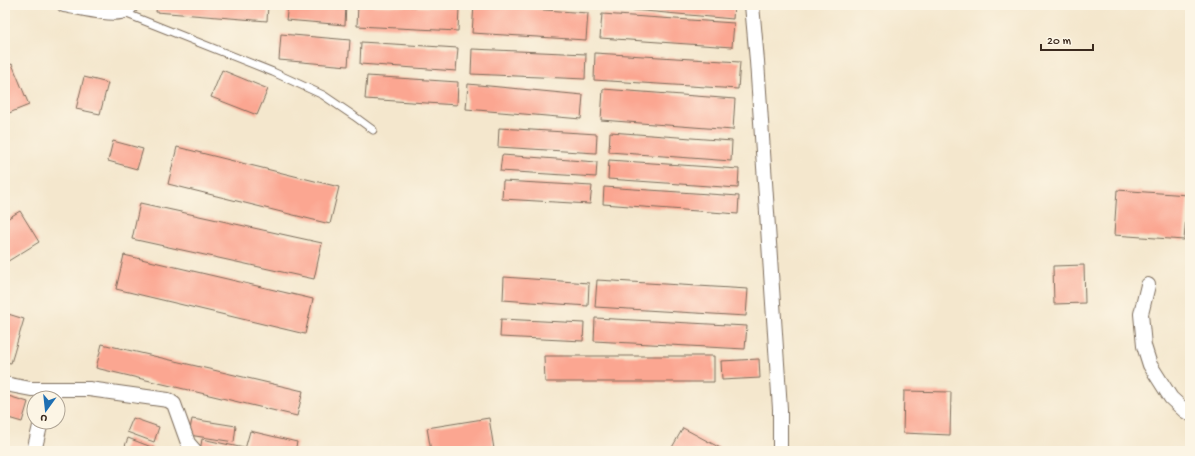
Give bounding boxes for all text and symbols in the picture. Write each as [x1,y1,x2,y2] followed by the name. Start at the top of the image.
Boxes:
[1041,26,1093,52] scale bar
[1047,35,1072,49] text: 20 m
[26,390,66,430] north arrow
[39,411,49,424] text: U

